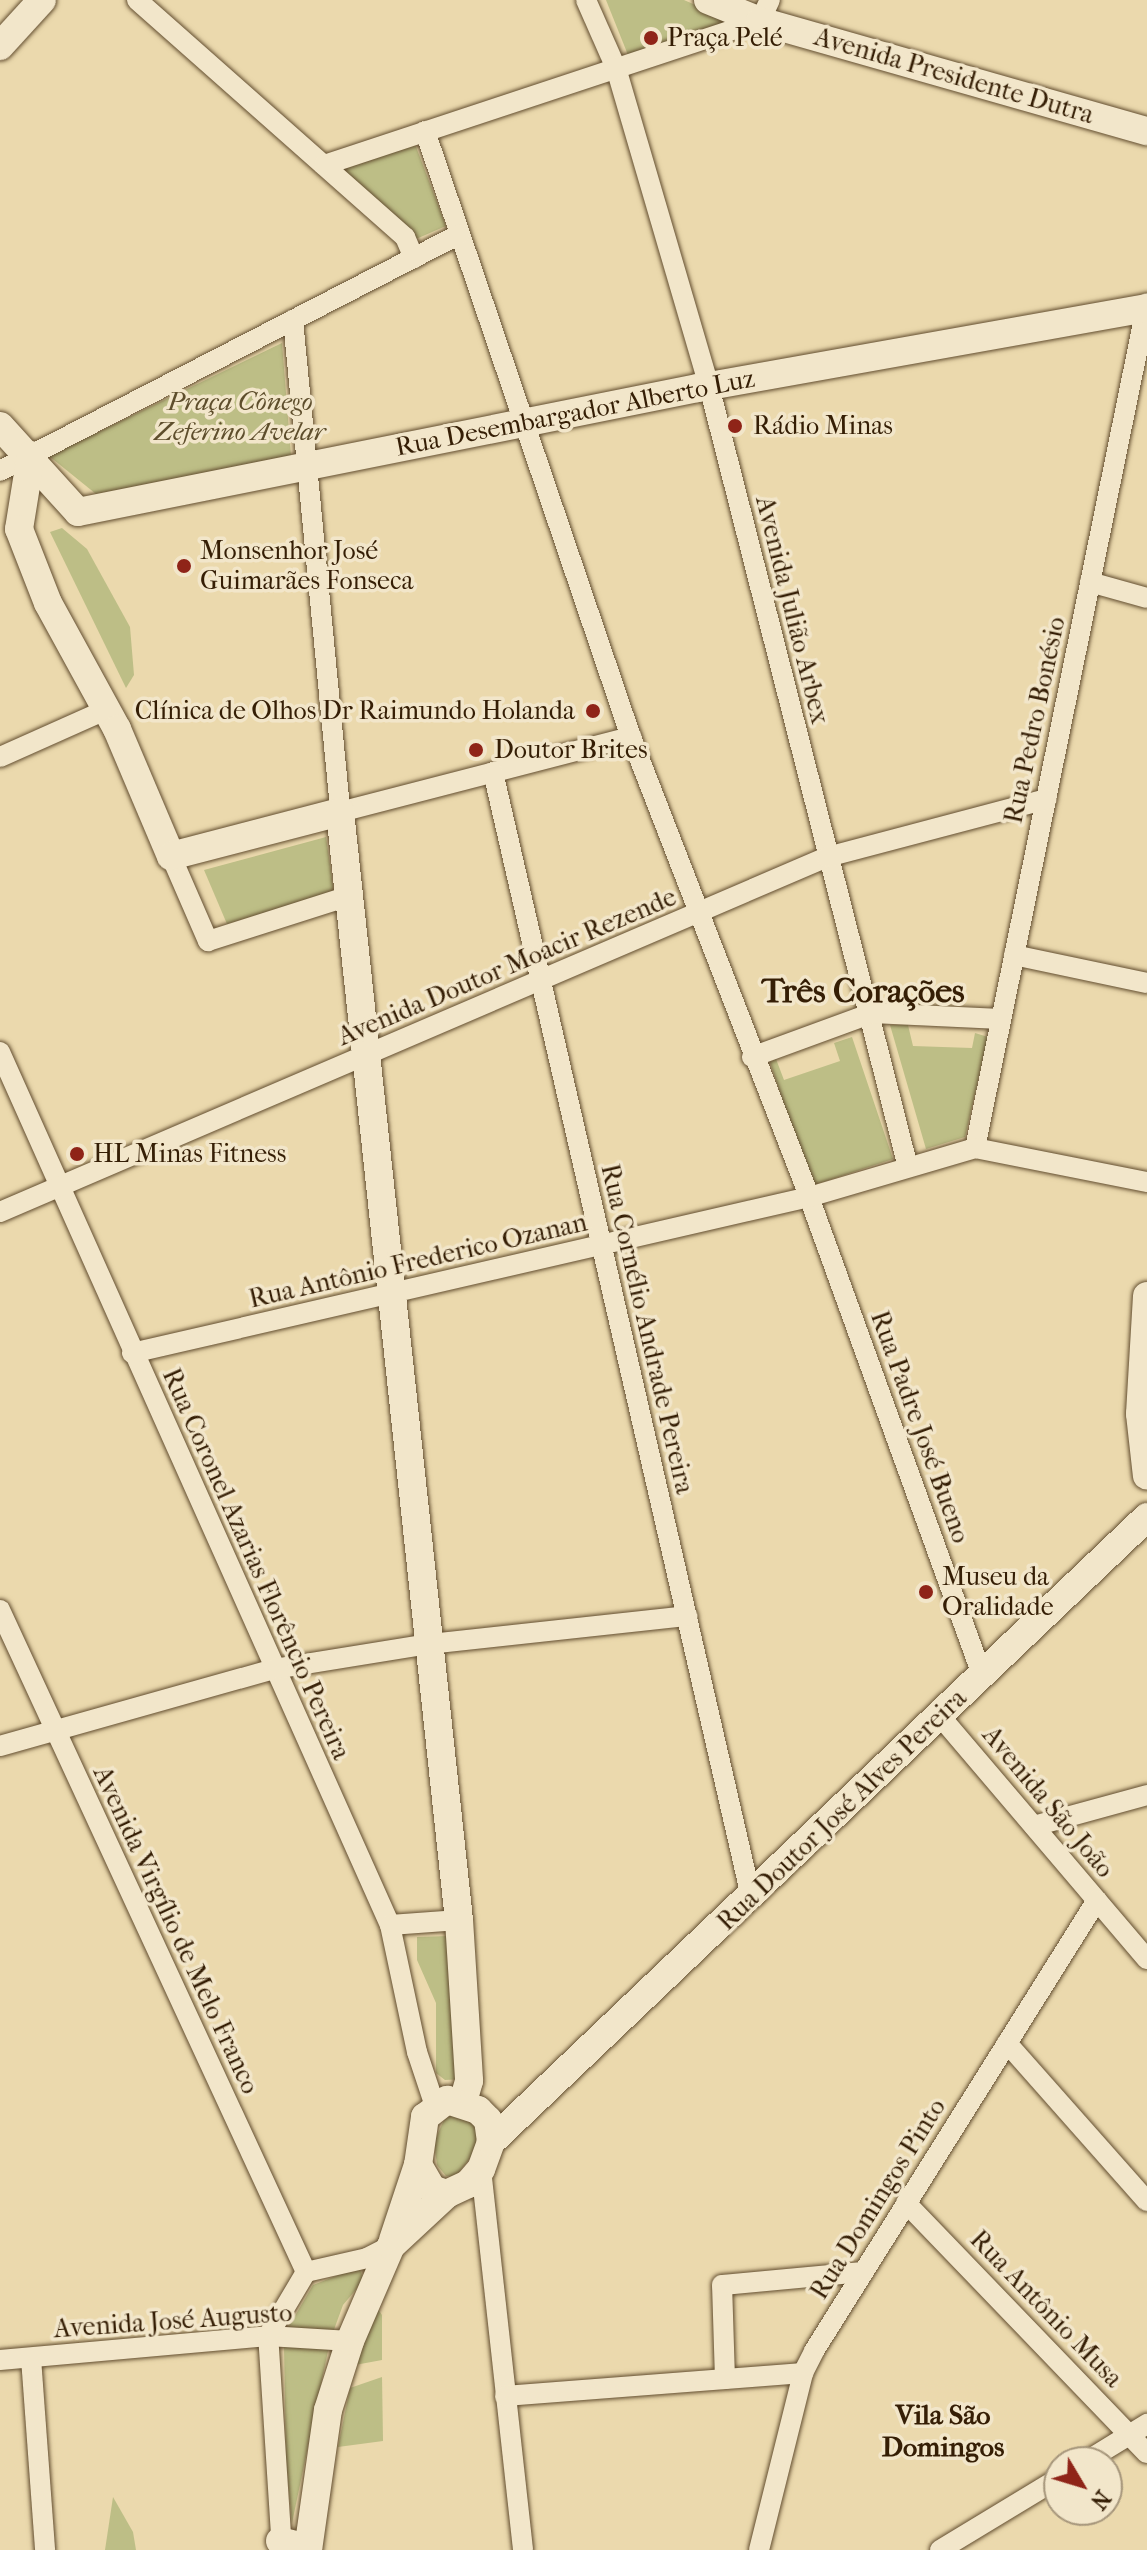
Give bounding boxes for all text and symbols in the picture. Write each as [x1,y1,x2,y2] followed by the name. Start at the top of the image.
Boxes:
[811,21,1097,131] street label: Avenida Presidente Dutra
[667,22,783,54] place label: Praça Pelé
[642,29,660,47] marker: Praça Pelé
[393,363,757,463] street label: Rua Desembargador Alberto Luz
[155,386,325,448] park label: Praça Cônego Zeferino Avelar
[753,410,893,442] place label: Rádio Minas
[724,415,746,437] marker: Rádio Minas
[749,493,835,727] street label: Avenida Julião Arbex
[200,535,413,596] place label: Monsenhor José Guimarães Fonseca
[175,557,193,575] marker: Monsenhor José Guimarães Fonseca
[998,614,1072,826] street label: Rua Pedro Bonésio
[135,695,575,727] place label: Clínica de Olhos Dr Raimundo Holanda
[582,700,604,722] marker: Clínica de Olhos Dr Raimundo Holanda
[494,734,648,766] place label: Doutor Brites
[465,739,487,761] marker: Doutor Brites
[333,881,681,1053] street label: Avenida Doutor Moacir Rezende
[761,972,965,1012] district label: Três Corações
[93,1138,286,1170] place label: HL Minas Fitness
[68,1145,86,1163] marker: HL Minas Fitness
[594,1161,700,1497] street label: Rua Cornélio Andrade Pereira
[246,1207,590,1315] street label: Rua Antônio Frederico Ozanan
[863,1307,977,1547] street label: Rua Padre José Bueno
[155,1363,357,1765] street label: Rua Coronel Azarias Florêncio Pereira
[942,1561,1054,1622] place label: Museu da Oralidade
[917,1583,935,1601] marker: Museu da Oralidade
[711,1683,973,1937] street label: Rua Doutor José Alves Pereira
[976,1720,1120,1884] street label: Avenida São João
[86,1761,266,2099] street label: Avenida Virgílio de Melo Franco
[804,2093,952,2305] street label: Rua Domingos Pinto
[963,2224,1129,2394] street label: Rua Antônio Musa
[53,2297,293,2345] street label: Avenida José Augusto
[882,2398,1004,2464] district label: Vila São Domingos
[1043,2446,1123,2526] north arrow
[1085,2485,1116,2514] text: N

